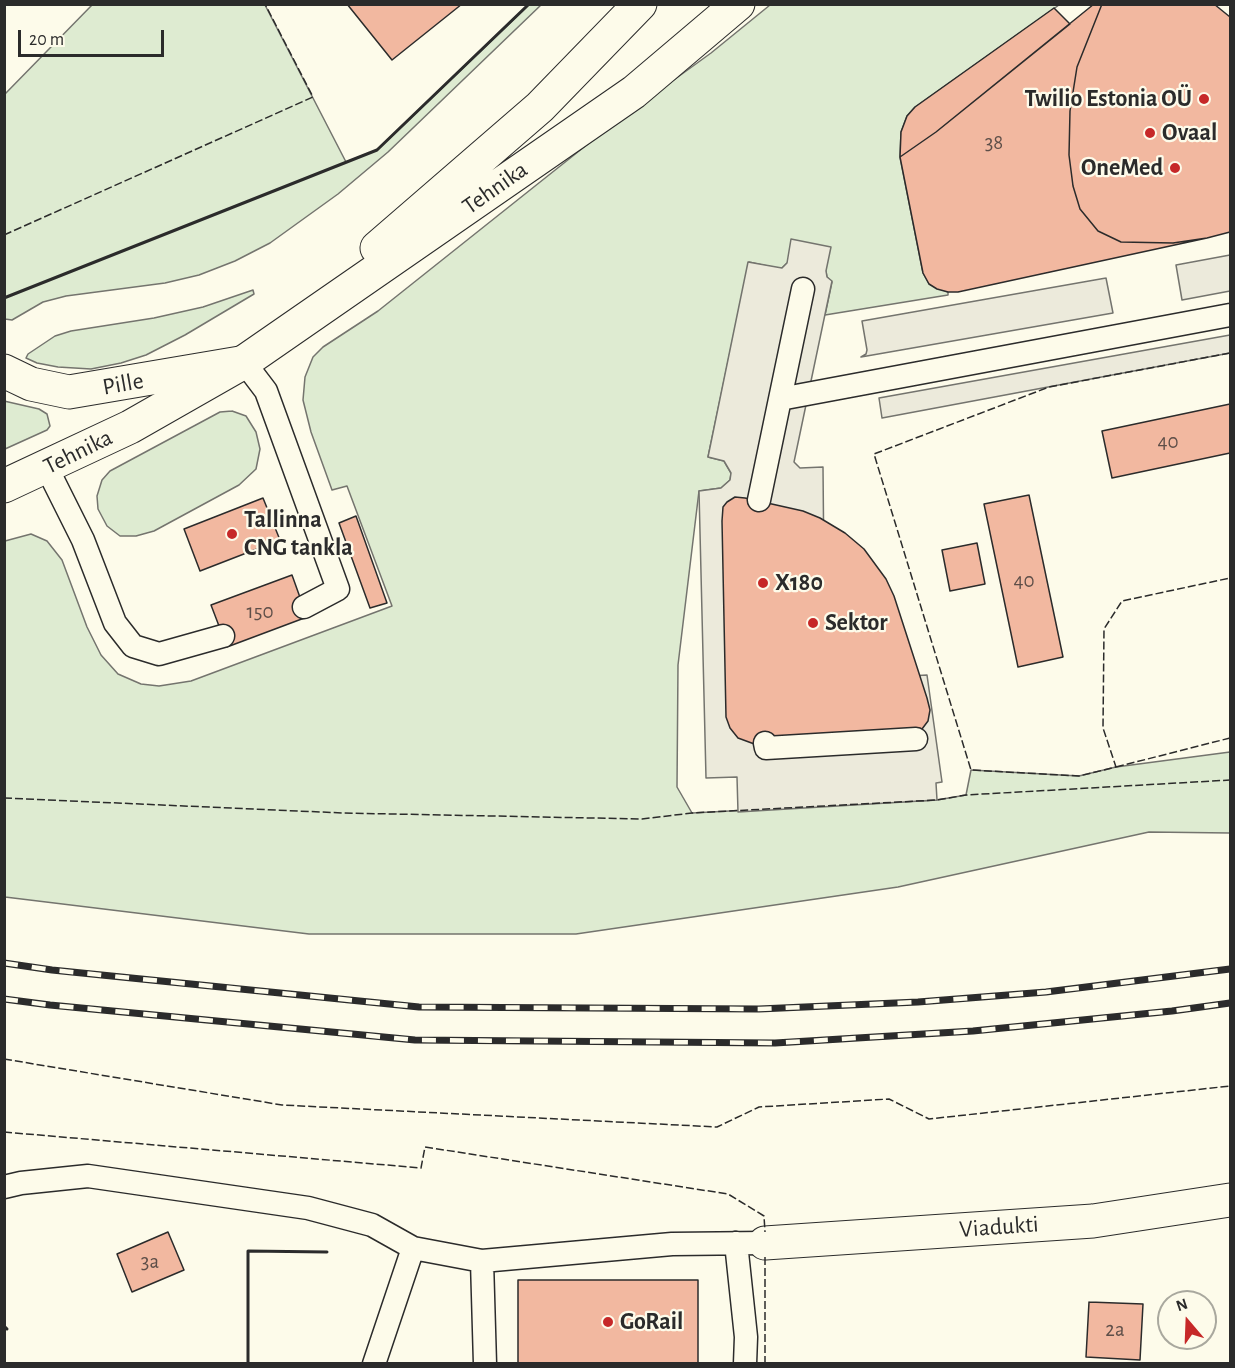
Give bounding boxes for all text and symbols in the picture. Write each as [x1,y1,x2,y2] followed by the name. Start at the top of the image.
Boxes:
[21,18,166,56] scale bar
[29,31,64,49] text: 20 m
[1024,85,1192,113] place label: Twilio Estonia OÜ
[1197,92,1211,106] marker: Twilio Estonia OÜ
[1162,119,1217,147] place label: Ovaal
[1143,126,1157,140] marker: Ovaal
[985,130,1003,156] house number: 38
[1081,154,1163,182] place label: OneMed
[457,155,533,221] street label: Tehnika
[1168,161,1182,175] marker: OneMed
[100,366,146,402] street label: Pille
[39,423,117,481] street label: Tehnika
[1157,429,1179,455] house number: 40
[244,506,353,562] place label: Tallinna CNG tankla
[225,527,239,541] marker: Tallinna CNG tankla
[1013,568,1035,594] house number: 40
[775,569,823,597] place label: X180
[756,576,770,590] marker: X180
[246,599,274,625] house number: 150
[825,609,888,637] place label: Sektor
[806,616,820,630] marker: Sektor
[958,1210,1040,1244] street label: Viadukti
[141,1249,159,1275] house number: 3a
[1157,1290,1217,1350] north arrow
[1174,1295,1190,1314] text: N
[620,1308,683,1336] place label: GoRail
[601,1315,615,1329] marker: GoRail
[1105,1317,1125,1343] house number: 2a

